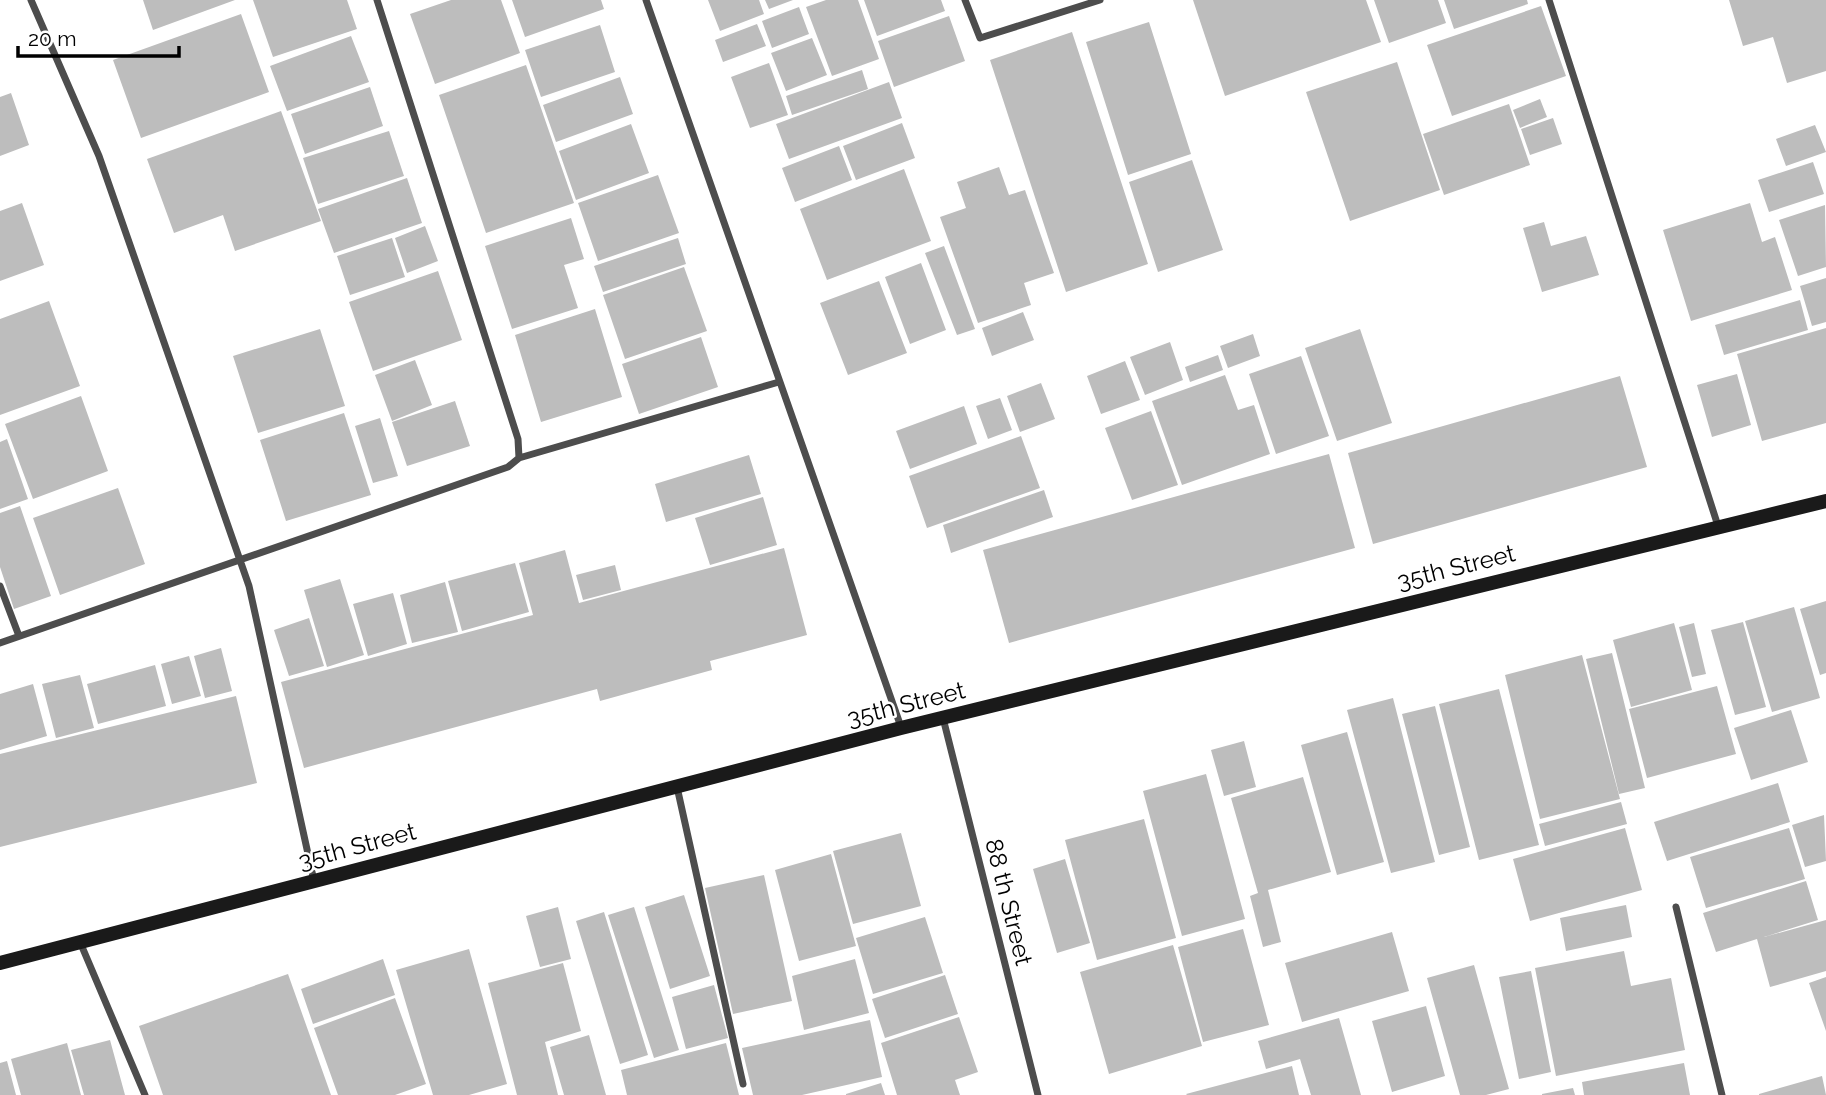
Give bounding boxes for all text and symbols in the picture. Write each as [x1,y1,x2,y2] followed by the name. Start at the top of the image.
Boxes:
[18,14,178,58] scale bar
[28,26,76,51] text: 20 m
[1394,538,1518,596] street label: 35th Street
[844,675,968,733] street label: 35th Street
[295,816,419,876] street label: 35th Street
[979,836,1039,968] street label: 88 th Street

